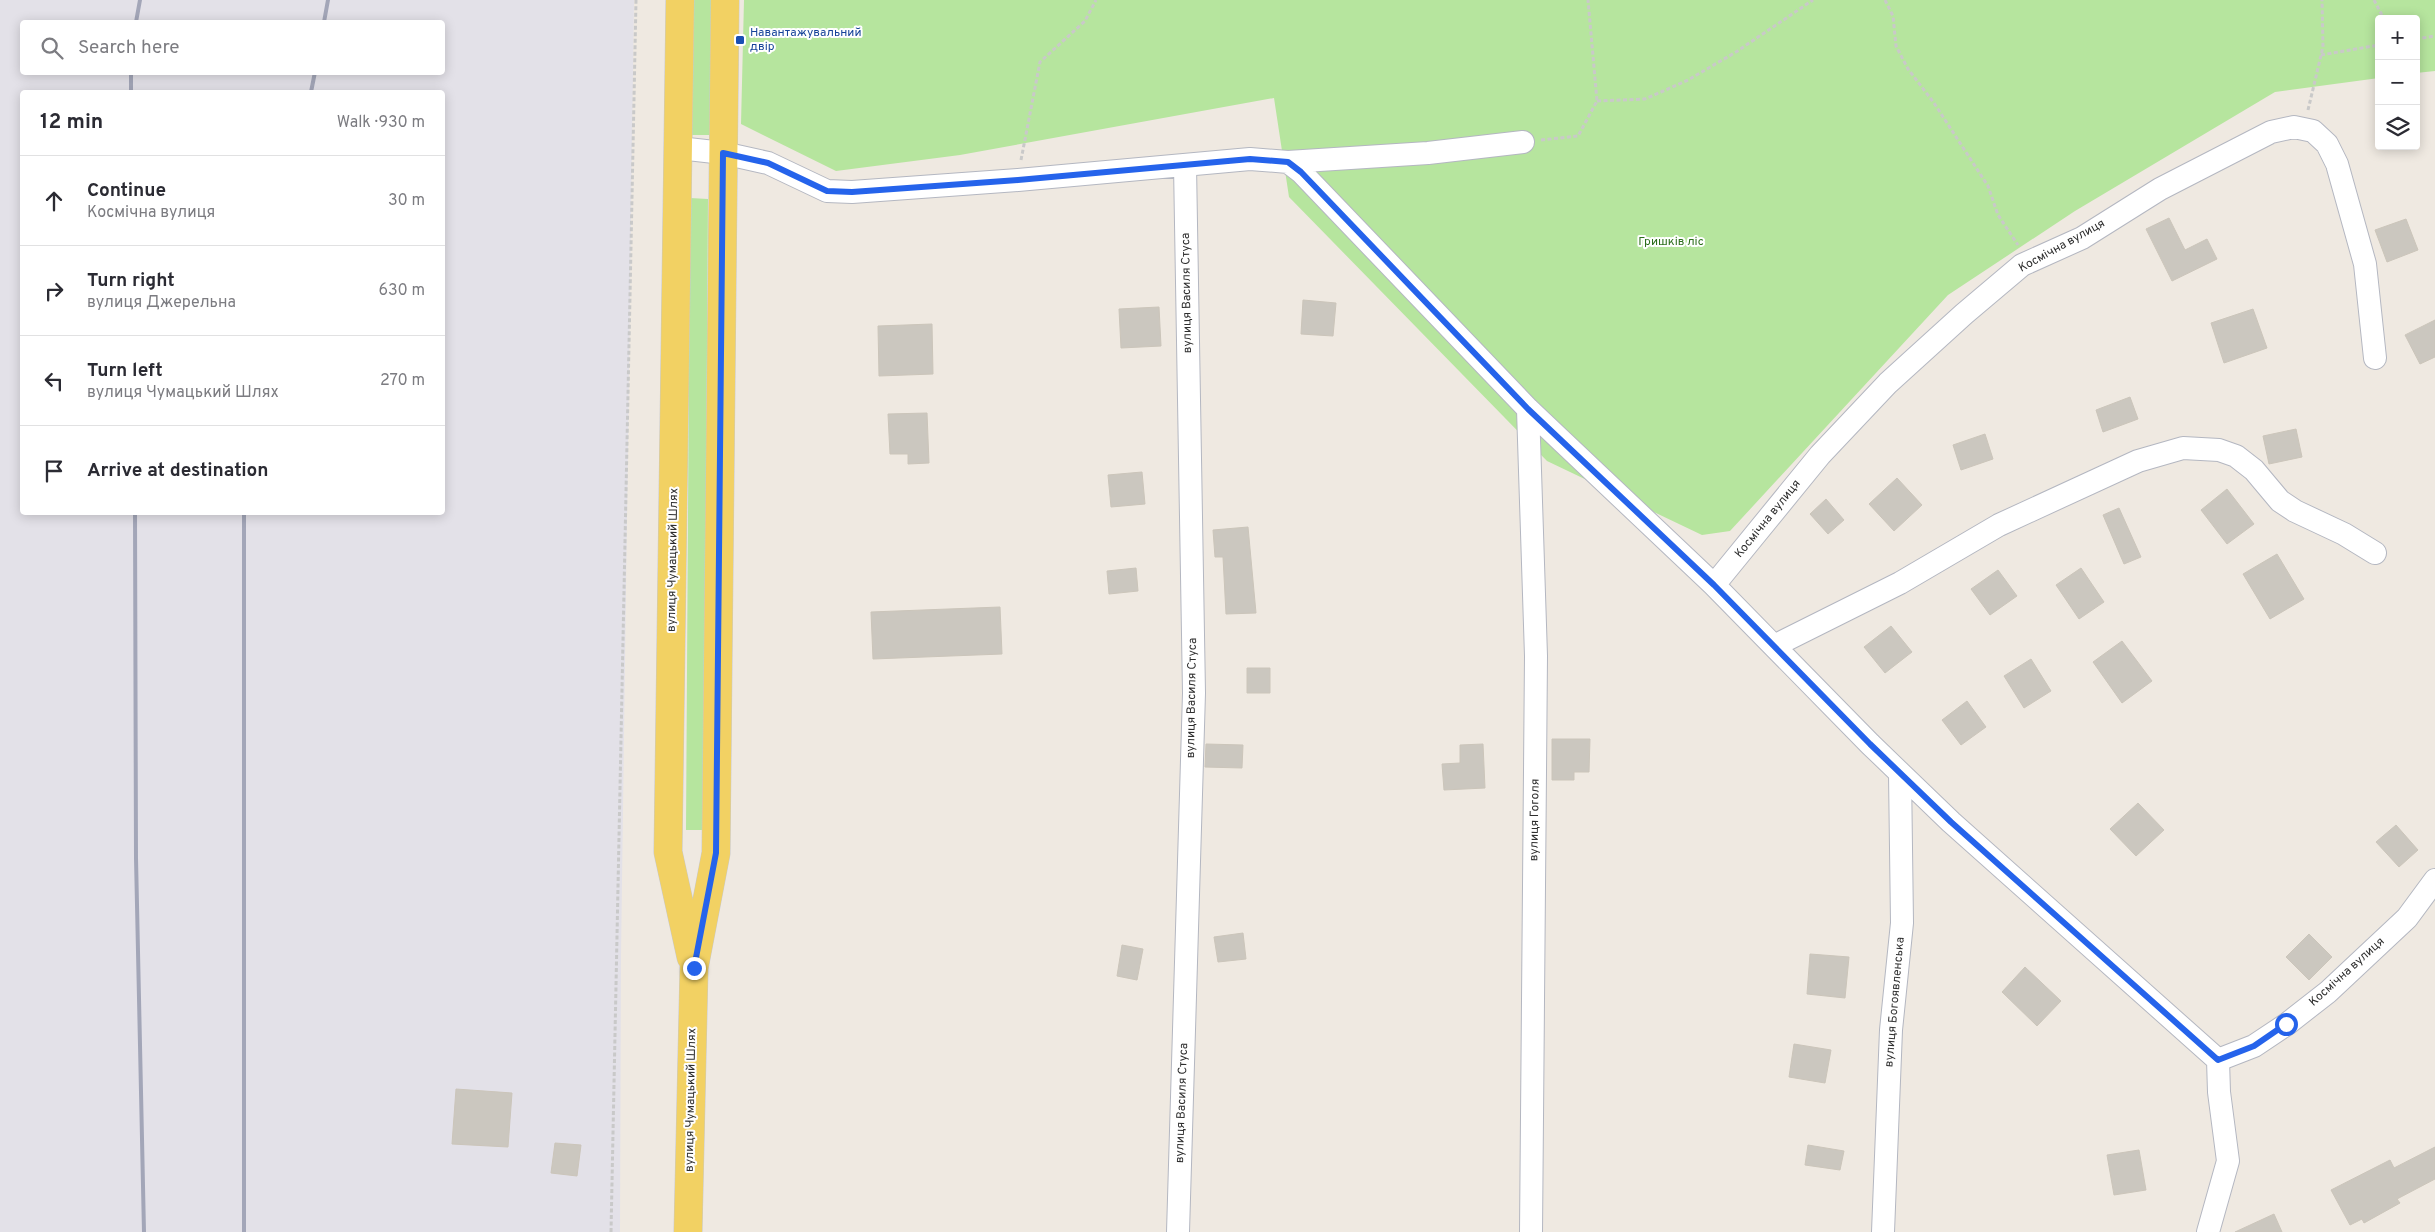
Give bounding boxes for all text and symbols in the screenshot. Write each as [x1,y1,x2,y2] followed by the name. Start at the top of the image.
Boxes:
[2375,15,2420,150] map controls
[2375,15,2420,60] button: +
[20,20,445,75] search box
[750,25,862,55] place label: Навантажувальний двір
[38,34,66,62] icon: search
[734,34,746,46] marker: Навантажувальний двір
[78,36,180,60] text: Search here
[2375,60,2420,105] button: −
[2375,105,2420,150] button: layers
[40,109,103,136] text: 12 min
[337,113,425,133] text: Walk · 930 m
[87,179,166,203] text: Continue
[40,187,68,215] icon: ahead
[388,191,425,211] text: 30 m
[87,203,215,223] text: Космічна вулиця
[2016,216,2108,276] street label: Космічна вулиця
[1178,233,1196,353] street label: вулиця Василя Стуса
[1638,234,1704,250] park label: Гришків ліс
[87,269,175,293] text: Turn right
[40,277,68,305] icon: right
[378,281,425,301] text: 630 m
[87,293,236,313] text: вулиця Джерельна
[87,359,163,383] text: Turn left
[40,367,68,395] icon: left
[380,371,425,391] text: 270 m
[87,383,279,403] text: вулиця Чумацький Шлях
[40,457,68,485] icon: arrive
[87,459,268,483] text: Arrive at destination
[1731,477,1805,561] street label: Космічна вулиця
[664,488,682,632] street label: вулиця Чумацький Шлях
[1183,638,1201,758] street label: вулиця Василя Стуса
[1526,779,1544,861] street label: вулиця Гоголя
[2306,934,2388,1010] street label: Космічна вулиця
[1881,936,1909,1068] street label: вулиця Богоявленська
[683,957,706,980] route end
[2275,1013,2298,1036] route start
[682,1028,700,1172] street label: вулиця Чумацький Шлях
[1172,1042,1192,1164] street label: вулиця Василя Стуса

